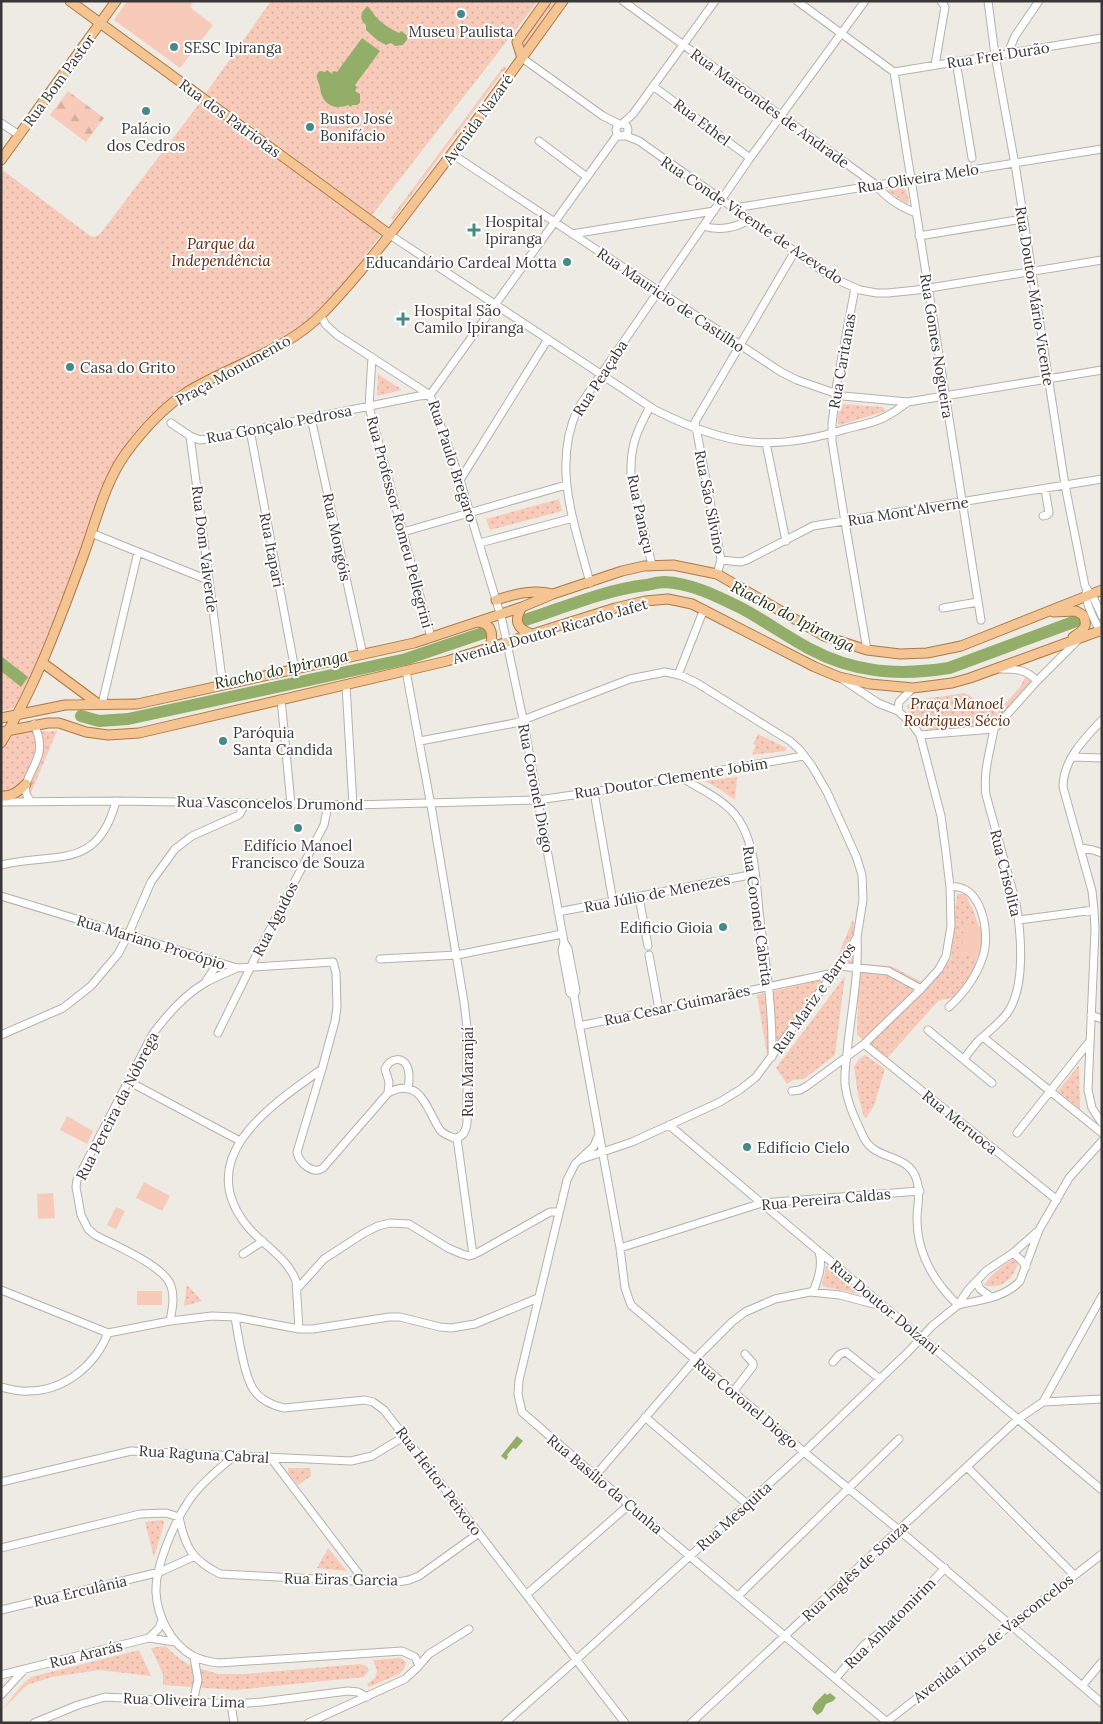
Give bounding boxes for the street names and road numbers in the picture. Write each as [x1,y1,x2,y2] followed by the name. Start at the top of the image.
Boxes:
[19,29,99,130] street label: Rua Bom Pastor
[945,37,1051,73] street label: Rua Frei Durão
[687,44,853,172] street label: Rua Marcondes de Andrade
[438,70,517,169] street label: Avenida Nazaré
[175,75,285,161] street label: Rua dos Patriotas
[670,94,734,150] street label: Rua Ethel
[657,152,847,288] street label: Rua Conde Vicente de Azevedo
[856,159,980,197] street label: Rua Oliveira Melo
[1011,205,1059,387] street label: Rua Doutor Mário Vicente
[594,243,749,357] street label: Rua Mauricio de Castilho
[916,272,958,420] street label: Rua Gomes Nogueira
[824,312,860,410] street label: Rua Caritanas
[172,330,294,409] street label: Praça Monumento
[568,336,632,420] street label: Rua Peaçaba
[424,397,482,525] street label: Rua Paulo Bregaro
[205,401,354,447] street label: Rua Gonçalo Pedrosa
[363,414,437,630] street label: Rua Professor Romeu Pellegrini
[691,448,729,556] street label: Rua São Silvino
[623,473,659,555] street label: Rua Panaçu
[188,484,222,614] street label: Rua Dom Valverde
[318,491,356,583] street label: Rua Mongóis
[846,492,970,530] street label: Rua Mont'Alverne
[255,511,289,589] street label: Rua Itapari
[449,594,650,668] street label: Avenida Doutor Ricardo Jafet
[514,722,558,854] street label: Rua Coronel Diogo
[573,753,769,803] street label: Rua Doutor Clemente Jobim
[177,792,363,814] street label: Rua Vasconcelos Drumond
[986,827,1026,919] street label: Rua Crisolita
[739,845,777,987] street label: Rua Coronel Cabrita
[582,870,732,916] street label: Rua Júlio de Menezes
[248,878,302,960] street label: Rua Agudos
[74,910,228,974] street label: Rua Mariano Procópio
[768,939,860,1057] street label: Rua Mariz e Barros
[602,980,752,1030] street label: Rua Cesar Guimarães
[458,1027,477,1117] street label: Rua Maranjaí
[71,1028,163,1183] street label: Rua Pereira da Nóbrega
[918,1086,1002,1158] street label: Rua Meruoca
[760,1184,892,1214] street label: Rua Pereira Caldas
[827,1256,943,1358] street label: Rua Doutor Dolzani
[690,1354,802,1452] street label: Rua Coronel Diogo
[392,1423,486,1539] street label: Rua Heitor Peixoto
[543,1430,667,1538] street label: Rua Basílio da Cunha
[138,1441,270,1467] street label: Rua Raguna Cabral
[693,1477,776,1555] street label: Rua Mesquita
[798,1517,912,1625] street label: Rua Inglês de Souza
[284,1569,398,1589] street label: Rua Eiras Garcia
[908,1569,1077,1707] street label: Avenida Lins de Vasconcelos
[31,1571,129,1611] street label: Rua Erculânia
[840,1573,940,1673] street label: Rua Anhatomirim
[47,1636,125,1672] street label: Rua Ararás
[123,1688,246,1712] street label: Rua Oliveira Lima

